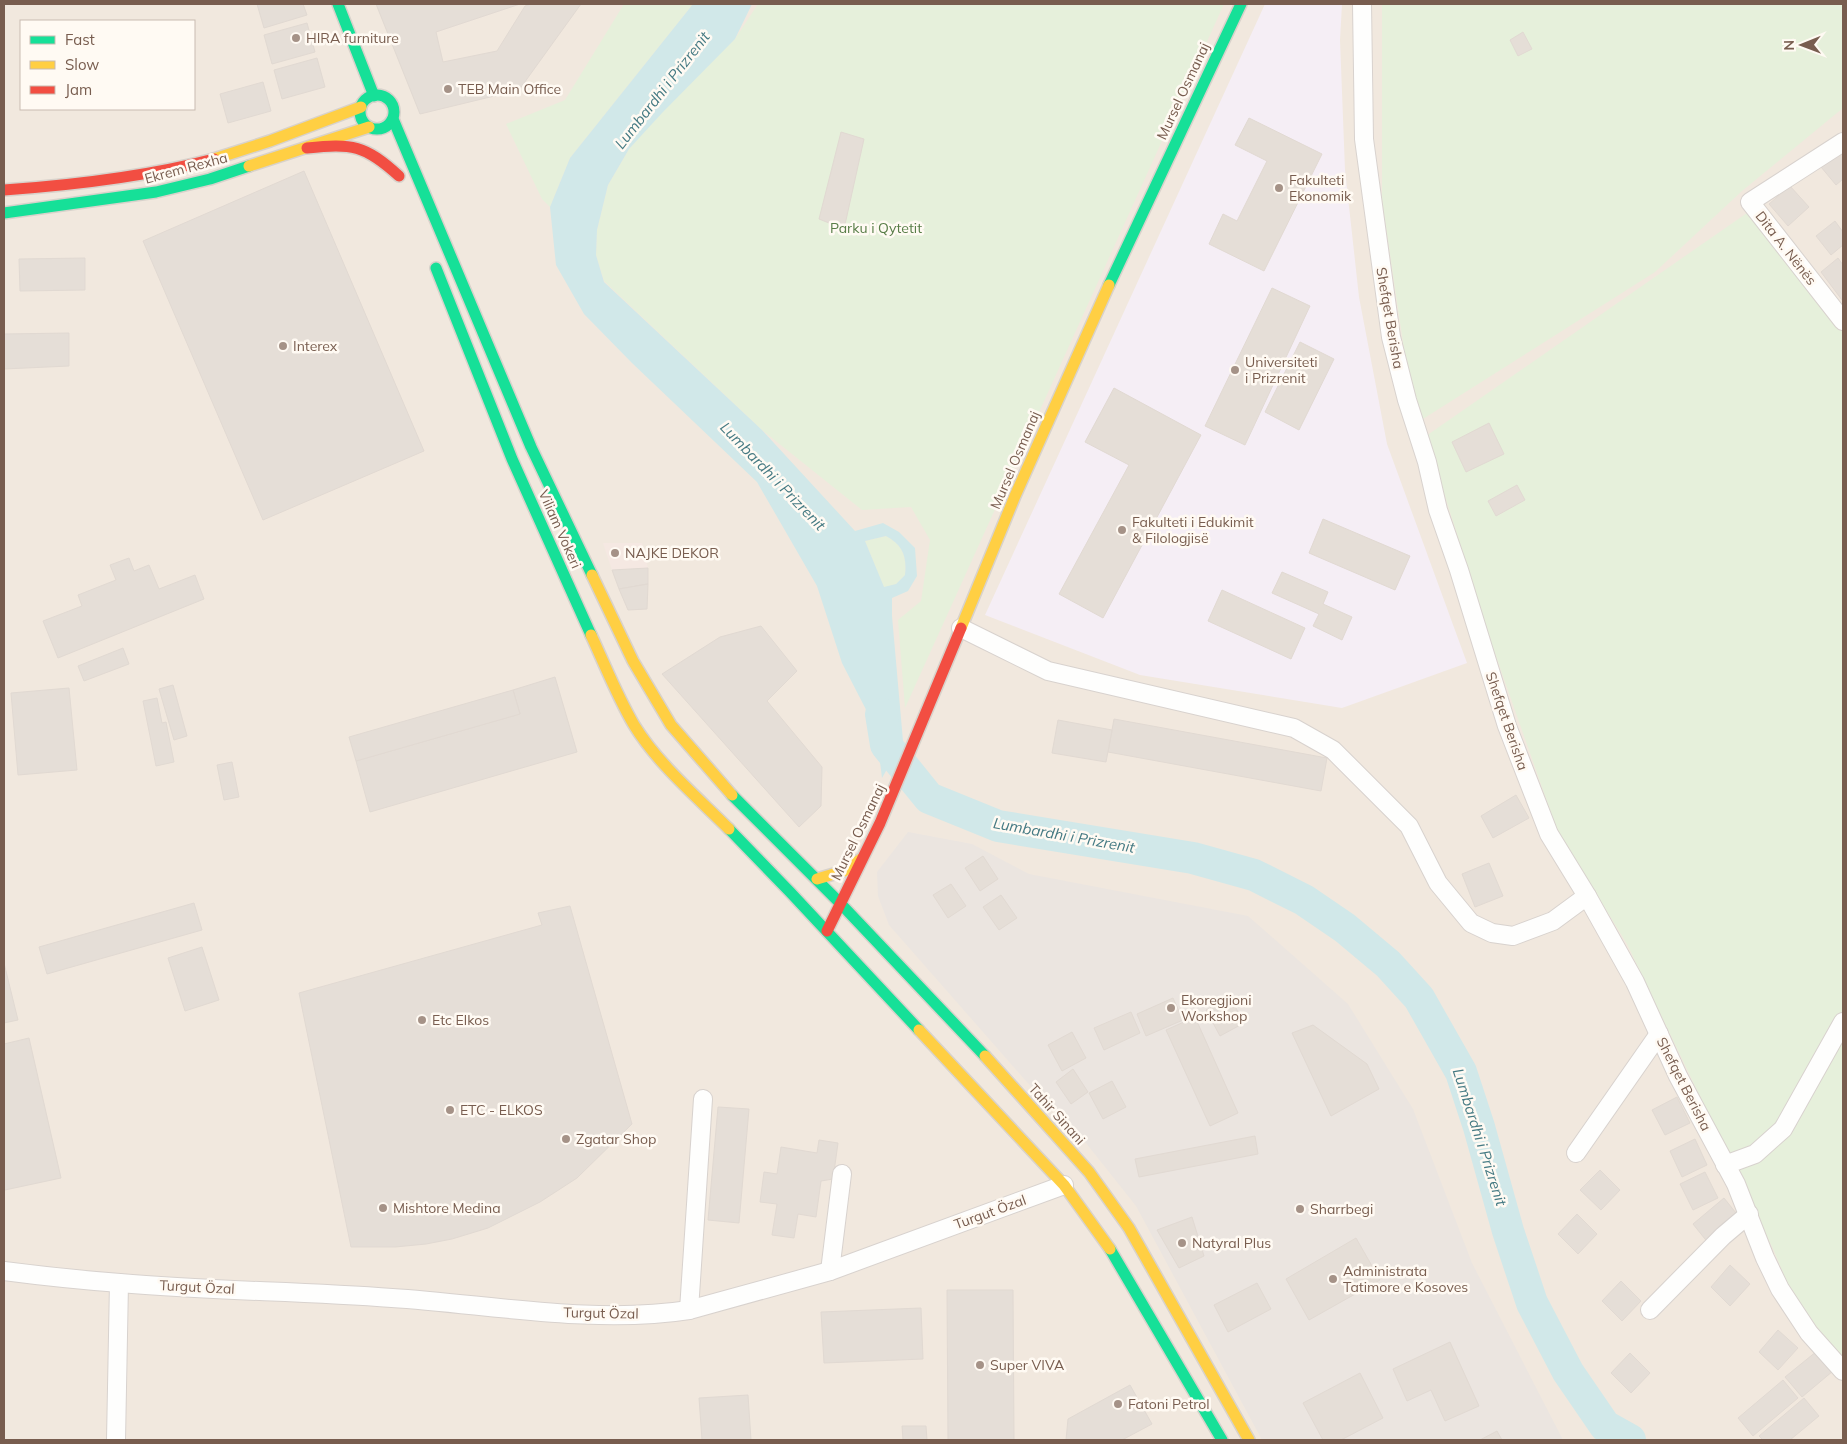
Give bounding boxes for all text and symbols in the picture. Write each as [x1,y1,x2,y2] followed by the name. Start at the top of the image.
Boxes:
[20,20,195,110] legend
[1777,20,1827,70] north arrow
[610,27,714,152] water label: Lumbardhi i Prizrenit
[306,29,399,47] place label: HIRA furniture
[65,30,95,49] text: Fast
[290,32,302,44] marker: HIRA furniture
[1153,40,1213,142] street label: Mursel Osmanaj
[1780,40,1798,51] text: N
[65,55,99,74] text: Slow
[65,80,92,99] text: Jam
[458,80,561,98] place label: TEB Main Office
[442,83,454,95] marker: TEB Main Office
[143,148,229,188] street label: Ekrem Rexha
[1289,171,1352,205] place label: Fakulteti Ekonomik
[1273,182,1285,194] marker: Fakulteti Ekonomik
[1752,207,1821,289] street label: Dita A. Nënës
[830,219,922,237] park label: Parku i Qytetit
[1372,266,1408,370] street label: Shefqet Berisha
[293,337,338,355] place label: Interex
[277,340,289,352] marker: Interex
[1245,353,1318,387] place label: Universiteti i Prizrenit
[1229,364,1241,376] marker: Universiteti i Prizrenit
[986,408,1044,512] street label: Mursel Osmanaj
[716,418,830,535] water label: Lumbardhi i Prizrenit
[535,487,585,571] street label: Viliam Vokeri
[1132,513,1254,547] place label: Fakulteti i Edukimit & Filologjisë
[1116,524,1128,536] marker: Fakulteti i Edukimit & Filologjisë
[625,544,719,562] place label: NAJKE DEKOR
[609,547,621,559] marker: NAJKE DEKOR
[1482,670,1532,772] street label: Shefqet Berisha
[827,781,889,883] street label: Mursel Osmanaj
[992,813,1137,857] water label: Lumbardhi i Prizrenit
[1181,991,1252,1025] place label: Ekoregjioni Workshop
[1165,1002,1177,1014] marker: Ekoregjioni Workshop
[432,1011,489,1029] place label: Etc Elkos
[416,1014,428,1026] marker: Etc Elkos
[1653,1034,1715,1134] street label: Shefqet Berisha
[1449,1066,1511,1209] water label: Lumbardhi i Prizrenit
[1025,1080,1089,1148] street label: Tahir Sinani
[460,1101,543,1119] place label: ETC - ELKOS
[444,1104,456,1116] marker: ETC - ELKOS
[576,1130,656,1148] place label: Zgatar Shop
[560,1133,572,1145] marker: Zgatar Shop
[952,1191,1028,1233] street label: Turgut Özal
[393,1199,501,1217] place label: Mishtore Medina
[1310,1200,1373,1218] place label: Sharrbegi
[377,1202,389,1214] marker: Mishtore Medina
[1294,1203,1306,1215] marker: Sharrbegi
[1192,1234,1271,1252] place label: Natyral Plus
[1176,1237,1188,1249] marker: Natyral Plus
[1343,1262,1468,1296] place label: Administrata Tatimore e Kosoves
[1327,1273,1339,1285] marker: Administrata Tatimore e Kosoves
[159,1276,235,1298] street label: Turgut Özal
[563,1303,639,1323] street label: Turgut Özal
[990,1356,1065,1374] place label: Super VIVA
[974,1359,986,1371] marker: Super VIVA
[1128,1395,1210,1413] place label: Fatoni Petrol
[1112,1398,1124,1410] marker: Fatoni Petrol

